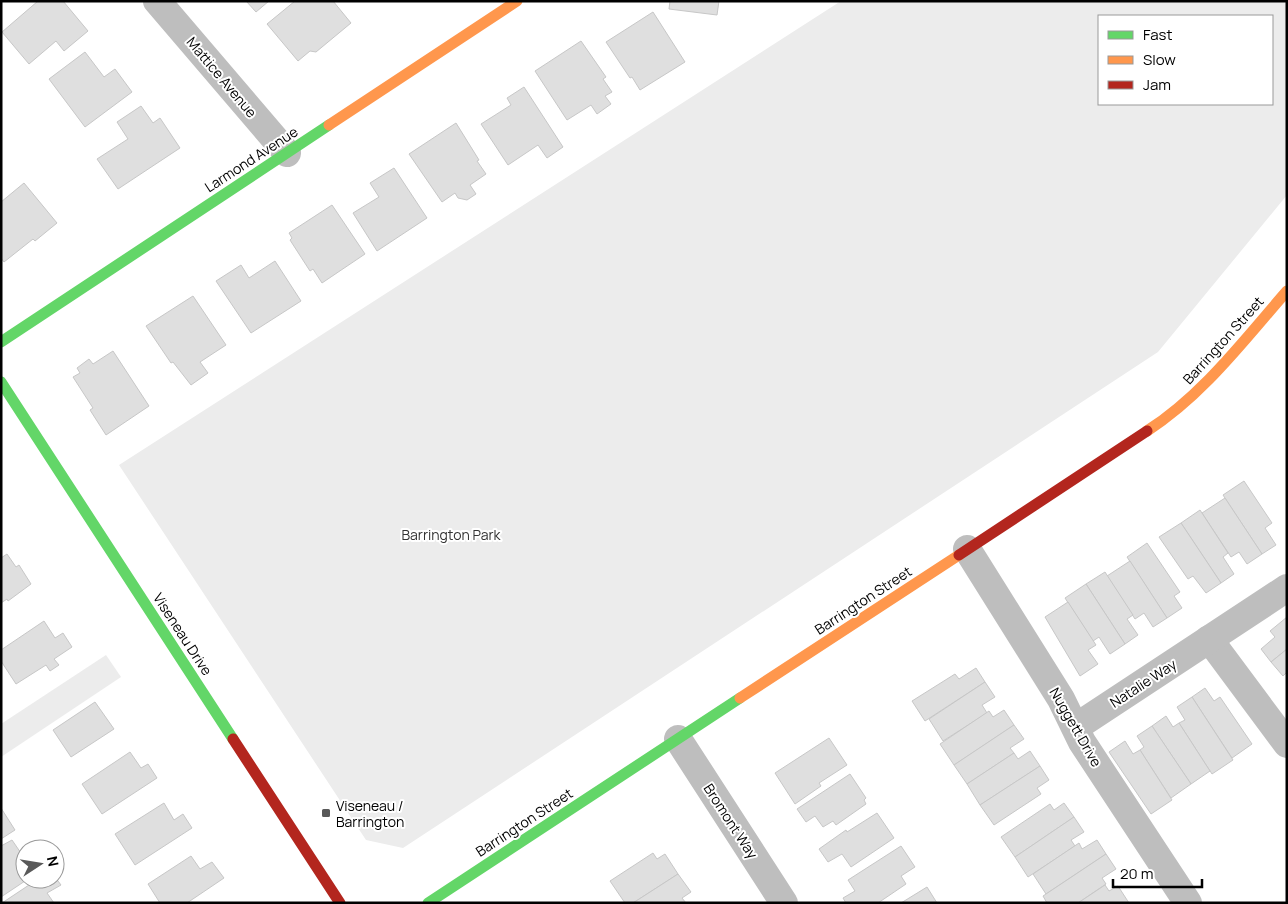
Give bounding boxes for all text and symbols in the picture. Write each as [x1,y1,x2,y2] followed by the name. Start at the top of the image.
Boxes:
[1098,15,1273,105] legend
[1143,24,1172,45] text: Fast
[183,33,261,121] street label: Mattice Avenue
[1143,49,1176,70] text: Slow
[1143,74,1171,95] text: Jam
[201,122,301,196] street label: Larmond Avenue
[1178,292,1268,388] street label: Barrington Street
[402,525,502,544] park label: Barrington Park
[811,561,916,639] street label: Barrington Street
[149,589,217,679] street label: Viseneau Drive
[1106,654,1180,712] street label: Natalie Way
[1046,684,1106,770] street label: Nuggett Drive
[700,780,763,863] street label: Bromont Way
[472,783,577,861] street label: Barrington Street
[336,796,404,831] place label: Viseneau / Barrington
[320,807,332,819] marker: Viseneau / Barrington
[15,839,65,889] north arrow
[43,854,64,868] text: N
[1113,856,1202,888] scale bar
[1120,863,1153,884] text: 20 m

